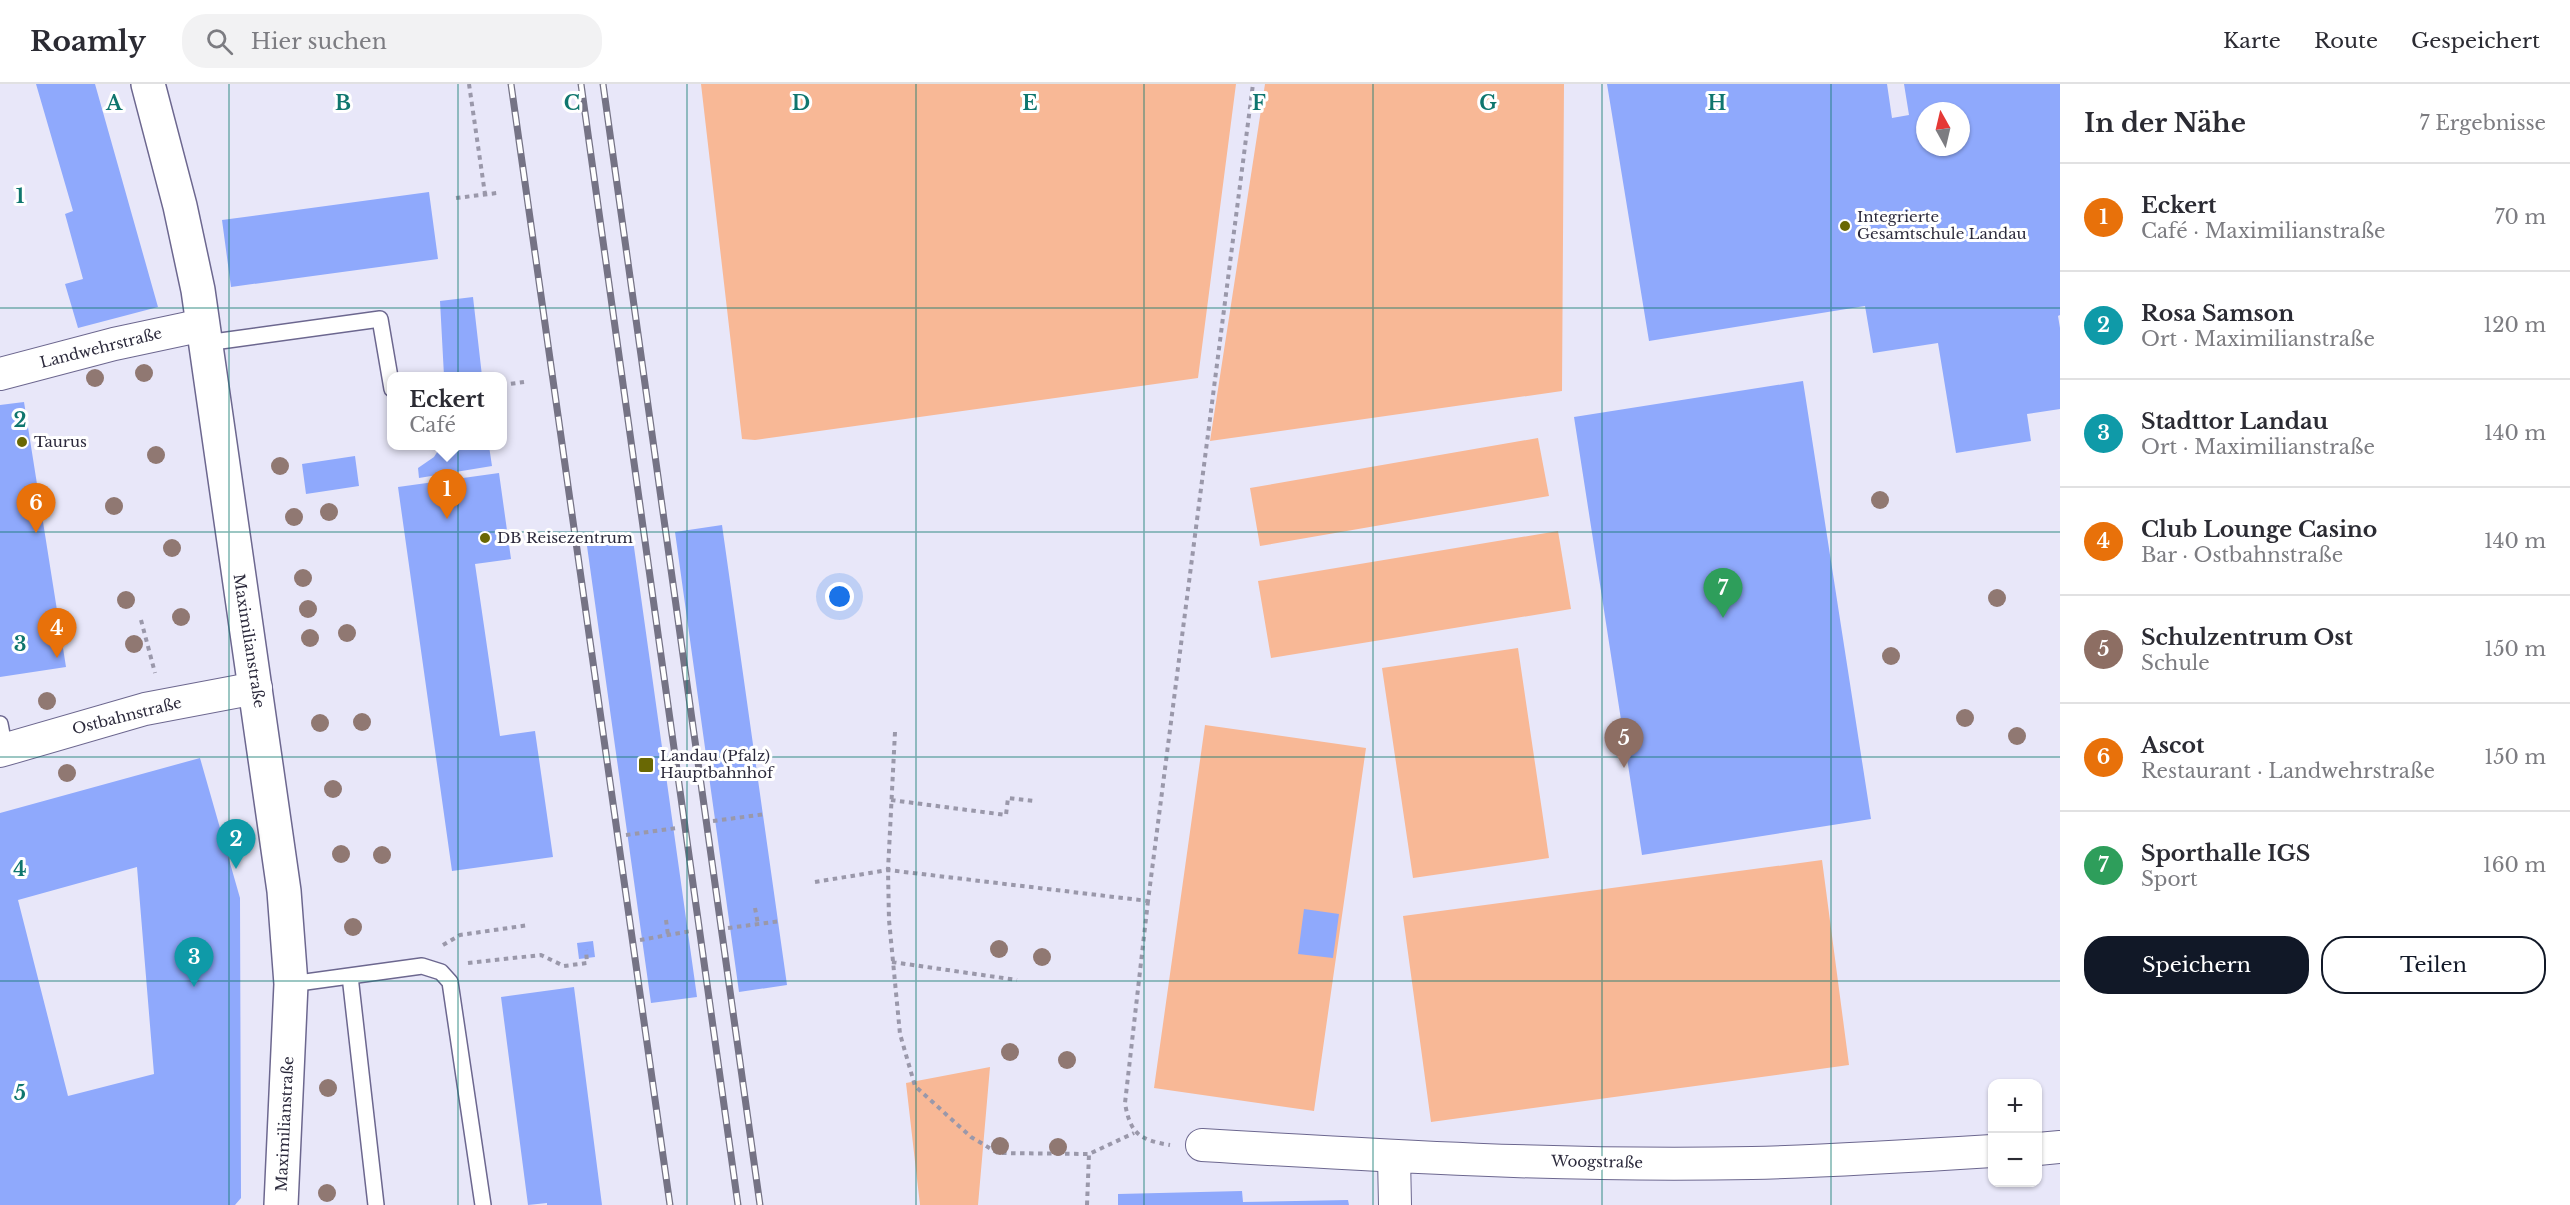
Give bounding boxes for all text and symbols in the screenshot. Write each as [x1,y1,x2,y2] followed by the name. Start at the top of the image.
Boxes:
[182,14,602,68] search box
[30,24,146,59] text: Roamly
[203,25,236,58] icon: search
[251,28,387,55] text: Hier suchen
[2223,28,2281,54] text: Karte
[2314,28,2378,54] text: Route
[2411,28,2540,54] text: Gespeichert
[105,91,123,115] text: A
[335,91,351,115] text: B
[564,91,580,115] text: C
[792,91,810,115] text: D
[1022,91,1038,115] text: E
[1252,91,1266,115] text: F
[1479,91,1497,115] text: G
[1708,91,1727,115] text: H
[1916,102,1970,156] north arrow
[2084,107,2246,139] text: In der Nähe
[2420,111,2546,135] text: 7 Ergebnisse
[16,184,25,208] text: 1
[2141,192,2216,219] text: Eckert
[2099,205,2108,229] text: 1
[2494,205,2546,229] text: 70 m
[1857,207,2027,243] place label: Integrierte Gesamtschule Landau
[1838,219,1852,233] marker: Integrierte Gesamtschule Landau
[2141,219,2386,243] text: Café · Maximilianstraße
[2141,300,2294,327] text: Rosa Samson
[2097,313,2110,337] text: 2
[2483,313,2546,337] text: 120 m
[38,323,164,372] street label: Landwehrstraße
[2141,327,2375,351] text: Ort · Maximilianstraße
[387,372,507,450] popup
[409,386,485,413] text: Eckert
[13,408,27,432] text: 2
[2141,408,2328,435] text: Stadttor Landau
[409,413,456,437] text: Café
[2097,421,2110,445] text: 3
[2484,421,2546,445] text: 140 m
[34,432,87,451] place label: Taurus
[15,435,29,449] marker: Taurus
[2141,435,2375,459] text: Ort · Maximilianstraße
[428,470,466,519] pin: 1
[16,484,56,533] pin: 6
[2141,516,2377,543] text: Club Lounge Casino
[497,528,633,547] place label: DB Reisezentrum
[2097,529,2110,553] text: 4
[2484,529,2546,553] text: 140 m
[478,531,492,545] marker: DB Reisezentrum
[2141,543,2343,567] text: Bar · Ostbahnstraße
[1704,568,1742,618] pin: 7
[230,572,269,709] street label: Maximilianstraße
[825,582,854,611] your location
[38,608,76,658] pin: 4
[2141,624,2353,651] text: Schulzentrum Ost
[14,632,26,656] text: 3
[2098,637,2109,661] text: 5
[2484,637,2546,661] text: 150 m
[2141,651,2210,675] text: Schule
[70,693,184,738] street label: Ostbahnstraße
[1604,718,1644,768] pin: 5
[2141,732,2204,759] text: Ascot
[2097,745,2110,769] text: 6
[2484,745,2546,769] text: 150 m
[660,746,775,782] place label: Landau (Pfalz) Hauptbahnhof
[637,756,655,774] marker: Landau (Pfalz) Hauptbahnhof
[2141,759,2435,783] text: Restaurant · Landwehrstraße
[216,820,256,869] pin: 2
[2141,840,2310,867] text: Sporthalle IGS
[2098,853,2109,877] text: 7
[2483,853,2546,877] text: 160 m
[13,857,27,881] text: 4
[2141,867,2198,891] text: Sport
[2084,936,2309,994] button: Speichern
[2321,936,2546,994] button: Teilen
[174,938,214,987] pin: 3
[271,1056,298,1192] street label: Maximilianstraße
[1988,1079,2042,1187] map controls
[1988,1079,2042,1133] button: +
[14,1081,26,1105] text: 5
[1988,1133,2042,1187] button: −
[1550,1151,1643,1172] street label: Woogstraße

